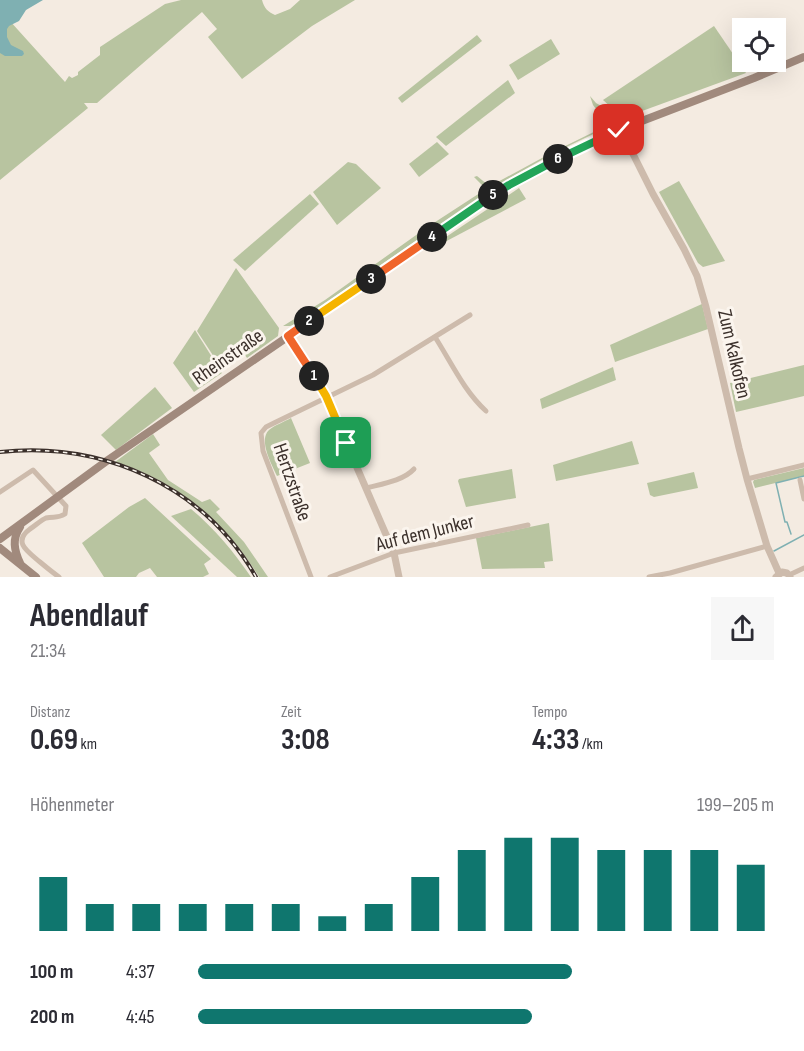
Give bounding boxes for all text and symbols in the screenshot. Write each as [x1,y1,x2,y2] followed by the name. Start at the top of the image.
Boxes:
[732,18,786,72] map controls
[732,18,786,72] button: locate
[593,104,644,155] pin
[602,113,635,146] icon: check
[543,144,573,174] pin: 6
[554,149,562,168] text: 6
[478,180,508,210] pin: 5
[489,185,497,204] text: 5
[417,222,447,252] pin: 4
[428,227,436,246] text: 4
[356,264,386,294] pin: 3
[367,269,375,288] text: 3
[294,306,324,336] pin: 2
[712,307,756,401] street label: Zum Kalkofen
[305,311,313,330] text: 2
[188,324,268,390] street label: Rheinstraße
[299,361,329,391] pin: 1
[311,366,317,385] text: 1
[320,417,371,468] pin
[329,426,362,459] icon: arrive
[268,440,316,524] street label: Hertzstraße
[372,509,477,557] street label: Auf dem Junker
[30,596,148,636] text: Abendlauf
[711,597,774,660] button: share
[30,639,66,663] text: 21:34
[30,703,70,722] text: Distanz
[281,703,302,722] text: Zeit
[532,703,567,722] text: Tempo
[30,722,78,758] text: 0.69
[281,722,330,758] text: 3:08
[532,722,580,758] text: 4:33
[78,735,97,754] text: km
[580,735,603,754] text: /km
[30,793,114,817] text: Höhenmeter
[697,793,774,817] text: 199–205 m
[30,960,73,984] text: 100 m
[126,960,155,984] text: 4:37
[30,1005,74,1029] text: 200 m
[126,1005,155,1029] text: 4:45

